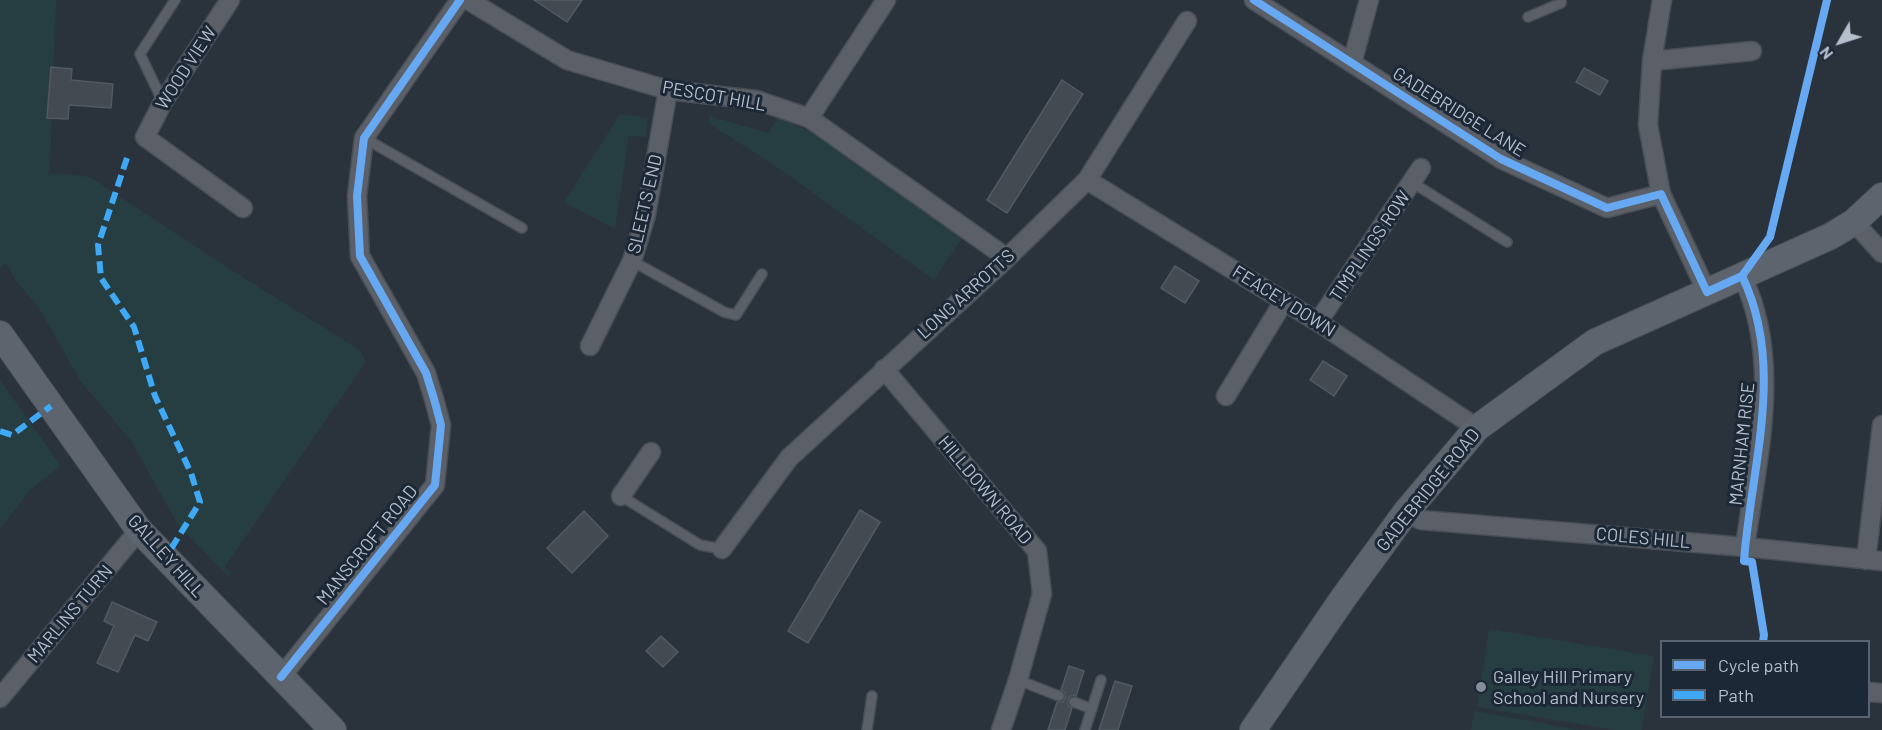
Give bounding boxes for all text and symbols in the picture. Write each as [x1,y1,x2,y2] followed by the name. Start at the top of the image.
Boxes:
[1810,12,1870,72] north arrow
[151,22,221,114] street label: WOOD VIEW
[1815,44,1836,64] text: N
[1389,63,1529,161] street label: GADEBRIDGE LANE
[661,76,767,116] street label: PESCOT HILL
[623,152,667,256] street label: SLEETS END
[1325,187,1415,305] street label: TIMPLINGS ROW
[913,245,1019,343] street label: LONG ARROTTS
[1229,261,1339,341] street label: FEACEY DOWN
[1725,382,1759,506] street label: MARNHAM RISE
[1372,424,1484,556] street label: GADEBRIDGE ROAD
[933,432,1037,548] street label: HILLDOWN ROAD
[312,481,422,609] street label: MANSCROFT ROAD
[123,510,209,602] street label: GALLEY HILL
[1595,523,1691,553] street label: COLES HILL
[23,561,117,667] street label: MARLINS TURN
[1660,640,1870,718] legend
[1718,654,1799,676] text: Cycle path
[1493,666,1644,708] place label: Galley Hill Primary School and Nursery
[1474,680,1488,694] marker: Galley Hill Primary School and Nursery
[1718,684,1754,706] text: Path

